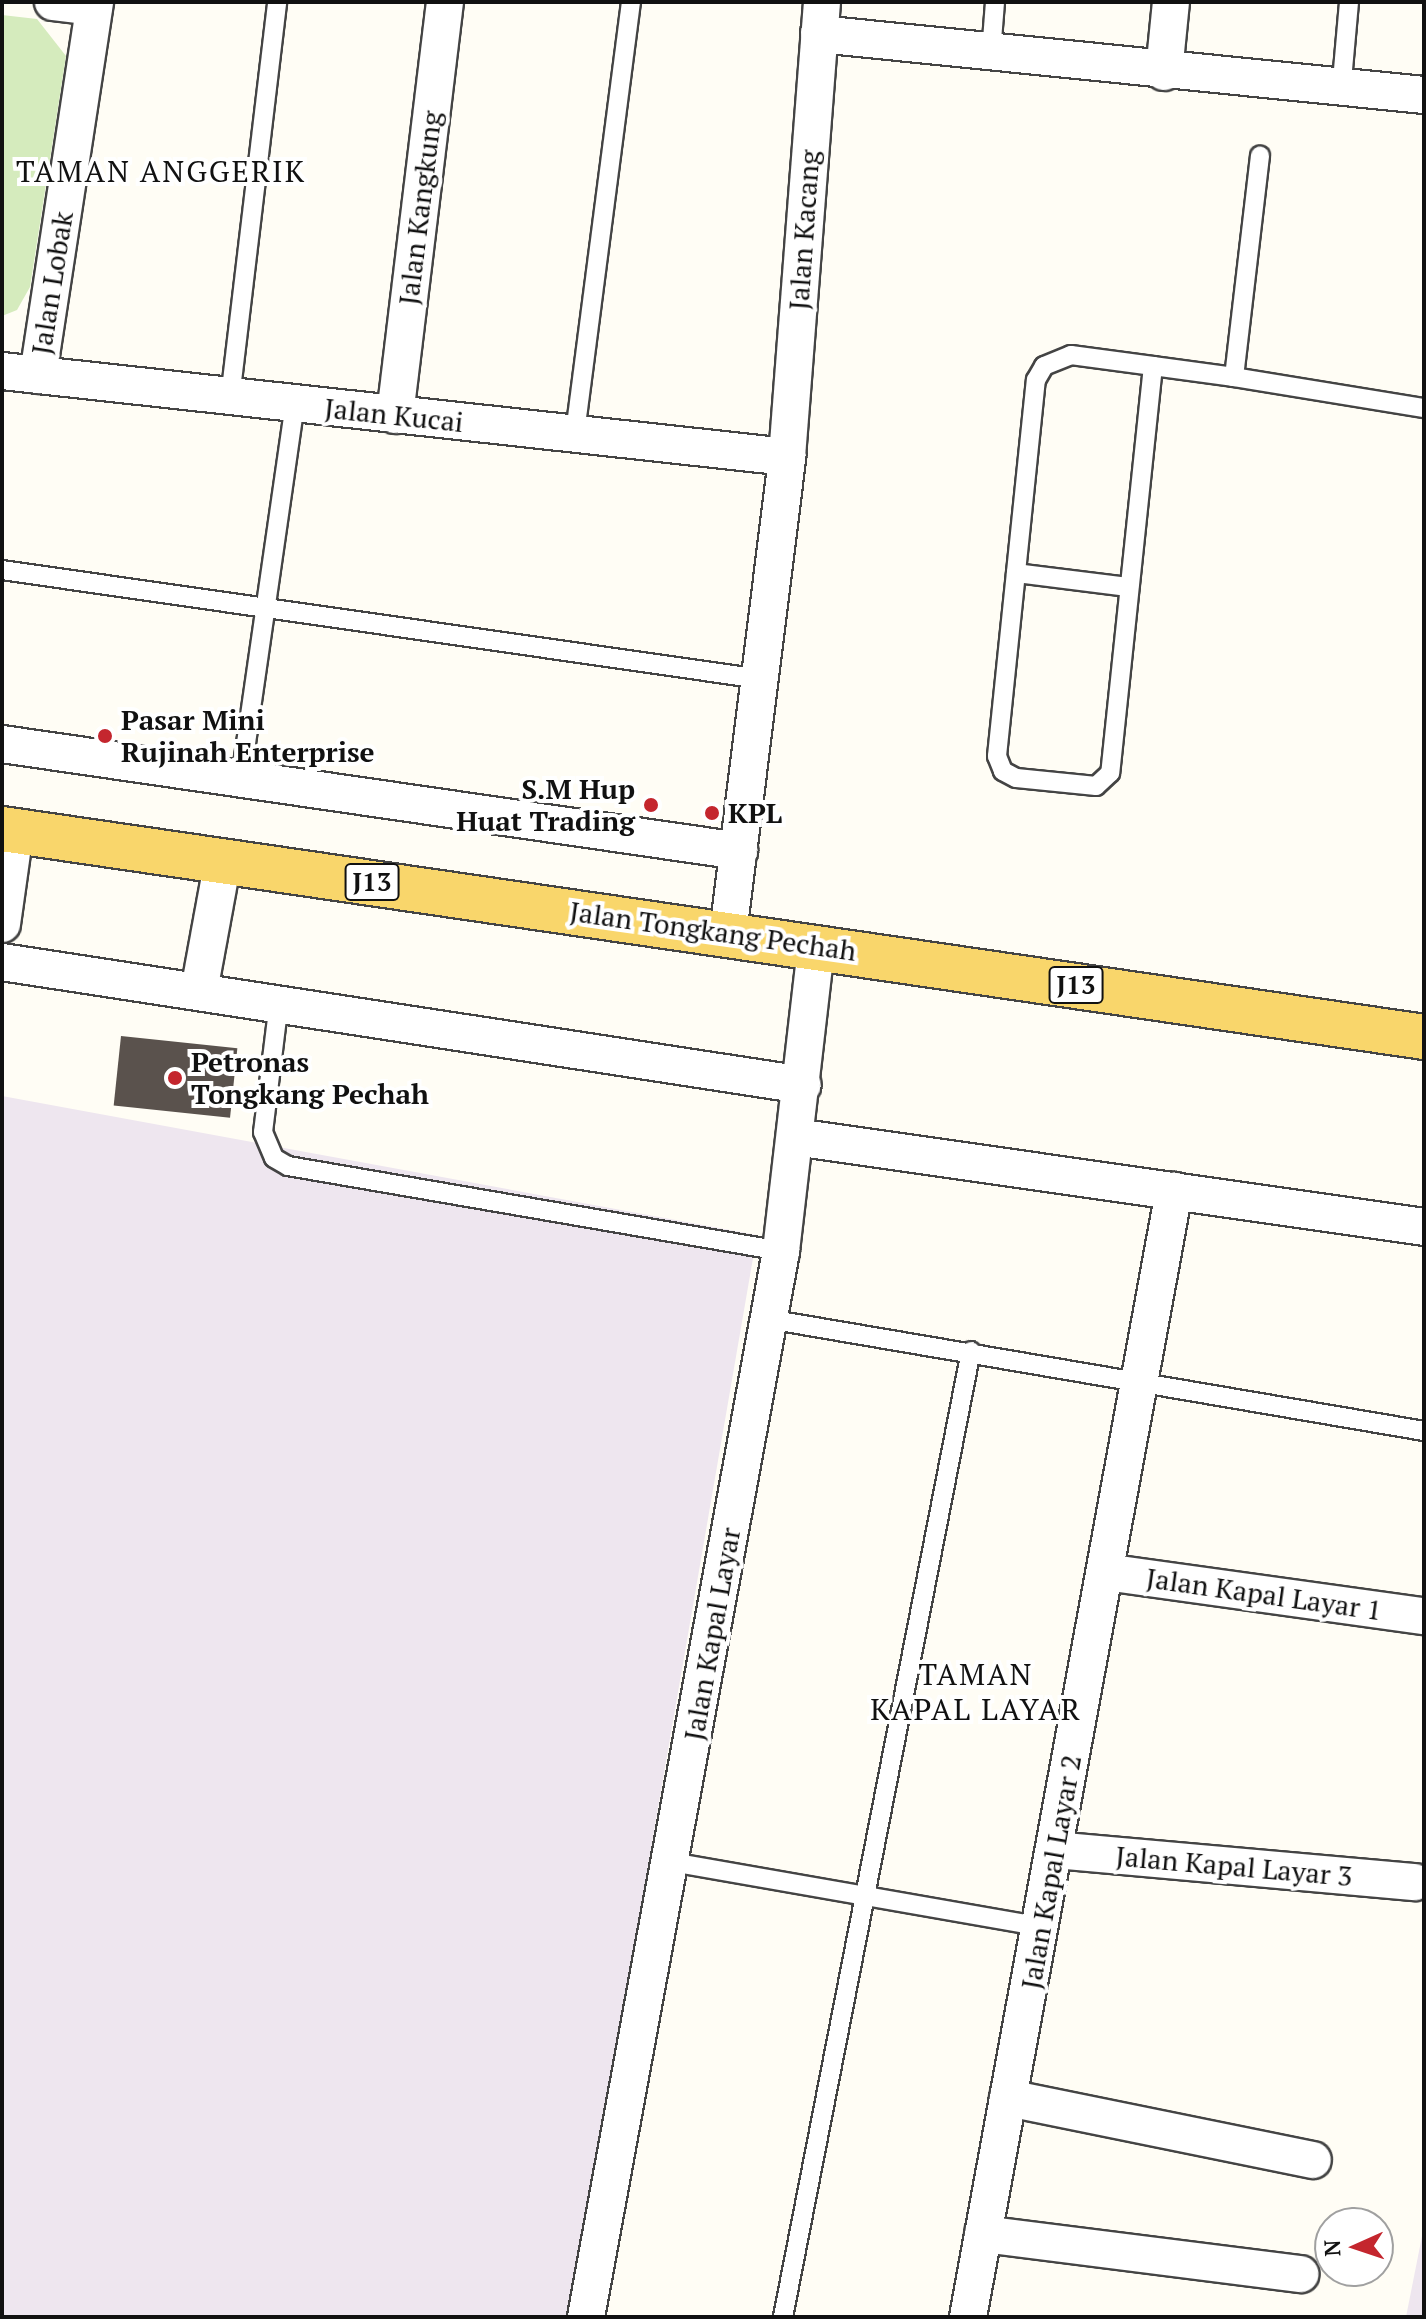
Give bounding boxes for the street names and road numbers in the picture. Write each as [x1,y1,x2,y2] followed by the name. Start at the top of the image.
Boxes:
[391,109,449,307] street label: Jalan Kangkung
[782,149,826,311] street label: Jalan Kacang
[24,209,80,357] street label: Jalan Lobak
[323,391,465,439] street label: Jalan Kucai
[344,860,400,904] road number: J13
[568,894,858,968] street label: Jalan Tongkang Pechah
[1048,963,1104,1007] road number: J13
[677,1525,747,1743] street label: Jalan Kapal Layar
[1144,1561,1384,1627] street label: Jalan Kapal Layar 1
[1014,1752,1088,1992] street label: Jalan Kapal Layar 2
[1114,1839,1354,1893] street label: Jalan Kapal Layar 3

